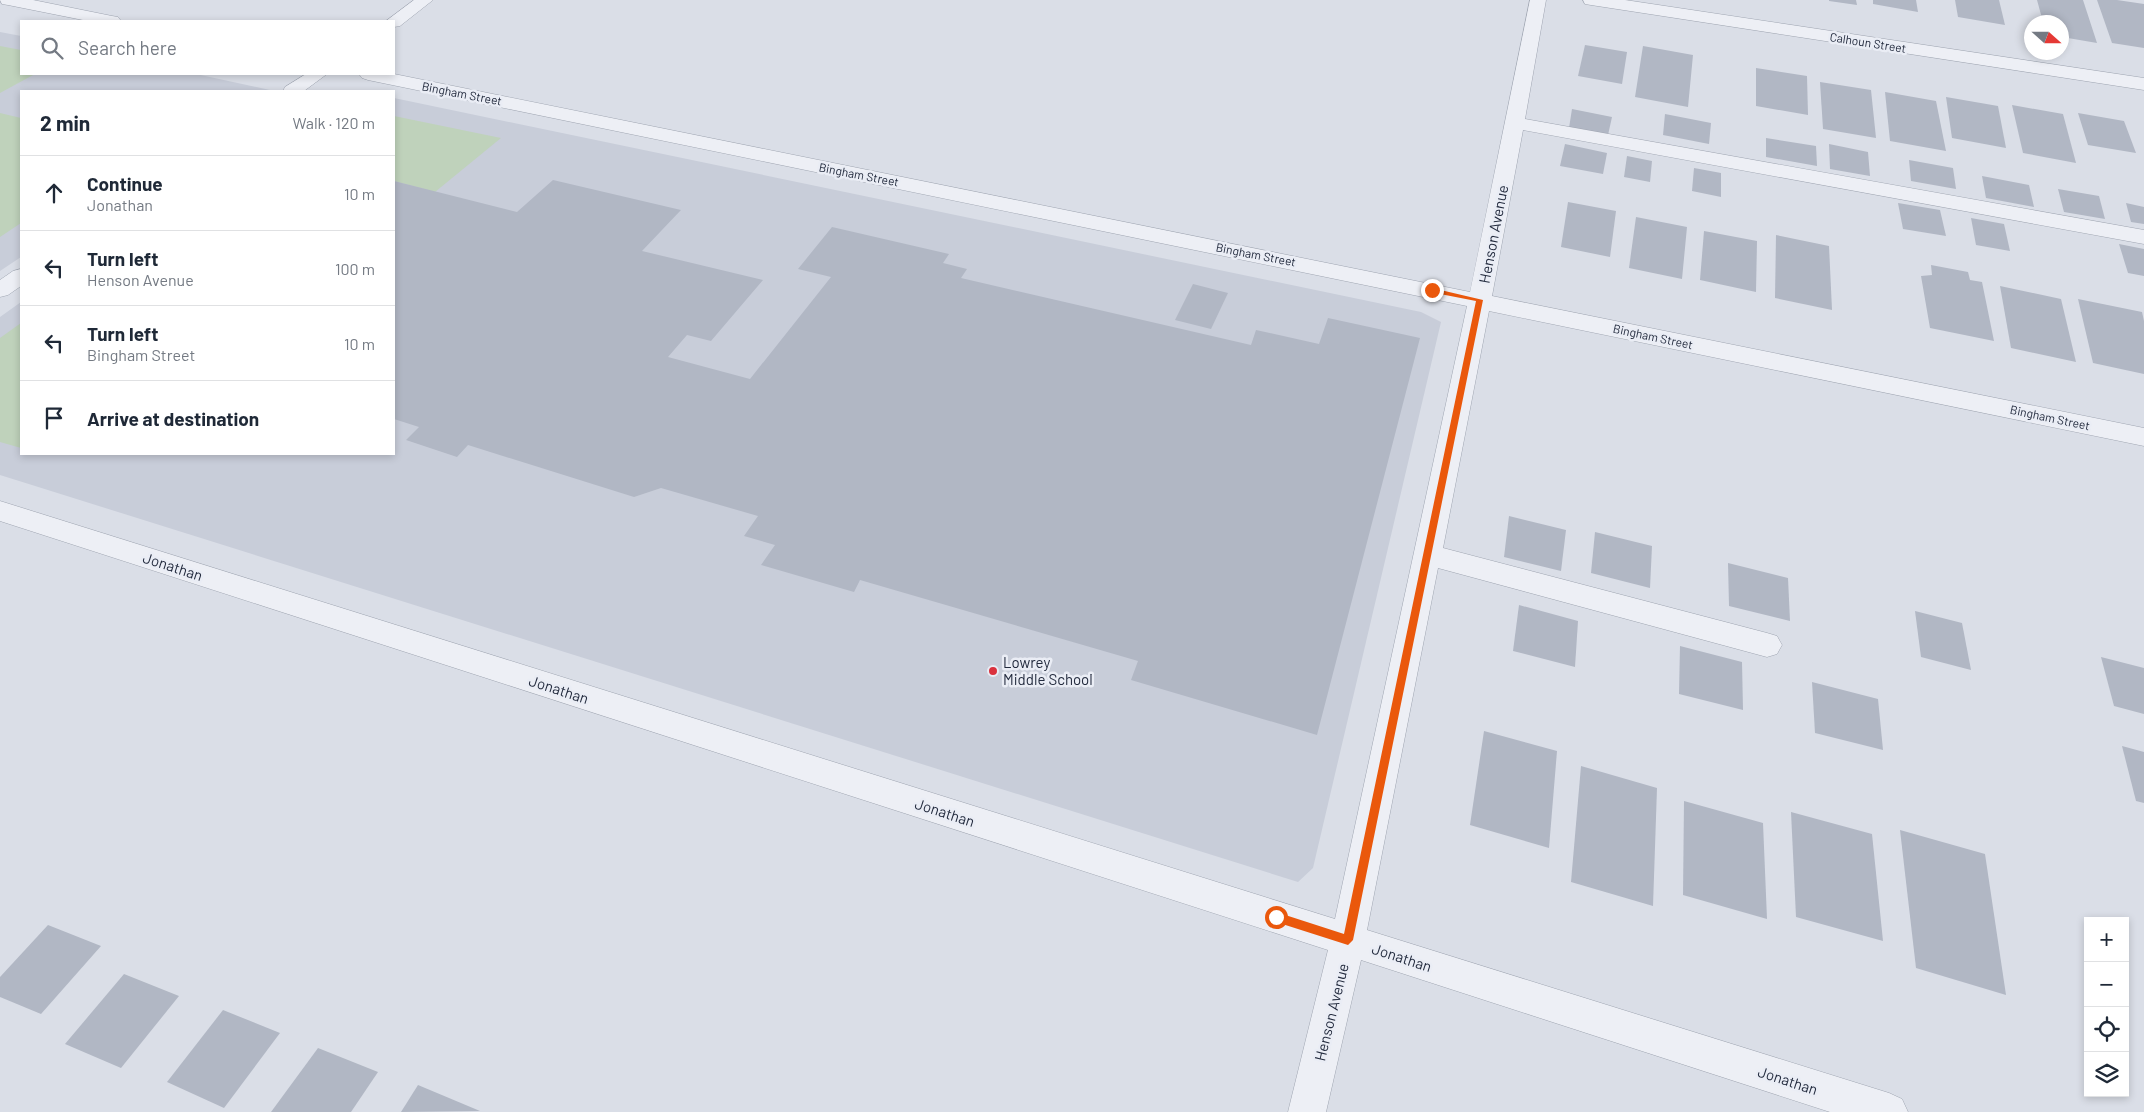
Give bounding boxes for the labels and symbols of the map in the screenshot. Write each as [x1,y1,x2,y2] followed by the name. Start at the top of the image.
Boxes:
[2024,15,2069,60] north arrow
[1829,29,1907,55] street label: Calhoun Street
[421,78,503,108] street label: Bingham Street
[818,159,900,189] street label: Bingham Street
[1475,183,1511,285] street label: Henson Avenue
[1215,239,1297,269] street label: Bingham Street
[1421,279,1444,302] route end
[1612,321,1694,351] street label: Bingham Street
[2009,402,2091,432] street label: Bingham Street
[141,548,205,584] street label: Jonathan
[1003,653,1093,688] place label: Lowrey Middle School
[987,665,999,677] marker: Lowrey Middle School
[527,671,591,707] street label: Jonathan
[913,794,977,830] street label: Jonathan
[1265,906,1288,929] route start
[1370,939,1434,975] street label: Jonathan
[1310,961,1352,1063] street label: Henson Avenue
[1756,1062,1820,1098] street label: Jonathan

